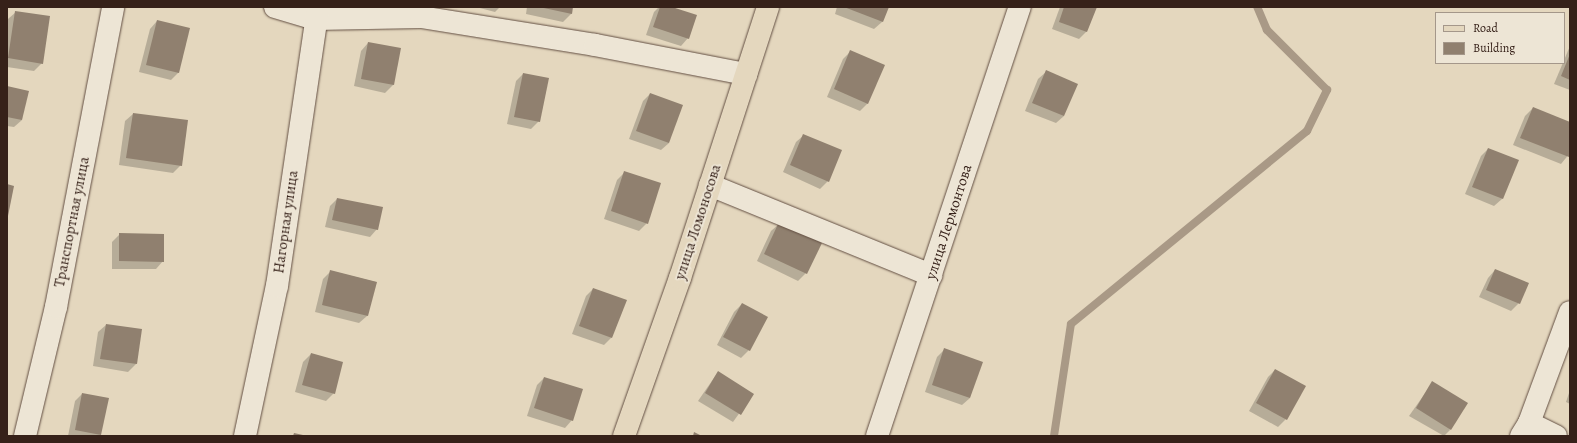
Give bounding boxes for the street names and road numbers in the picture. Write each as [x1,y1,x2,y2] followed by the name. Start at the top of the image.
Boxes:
[51,155,93,289] street label: Транспортная улица
[671,162,725,282] street label: улица Ломоносова
[922,162,976,282] street label: улица Лермонтова
[270,169,302,275] street label: Нагорная улица

